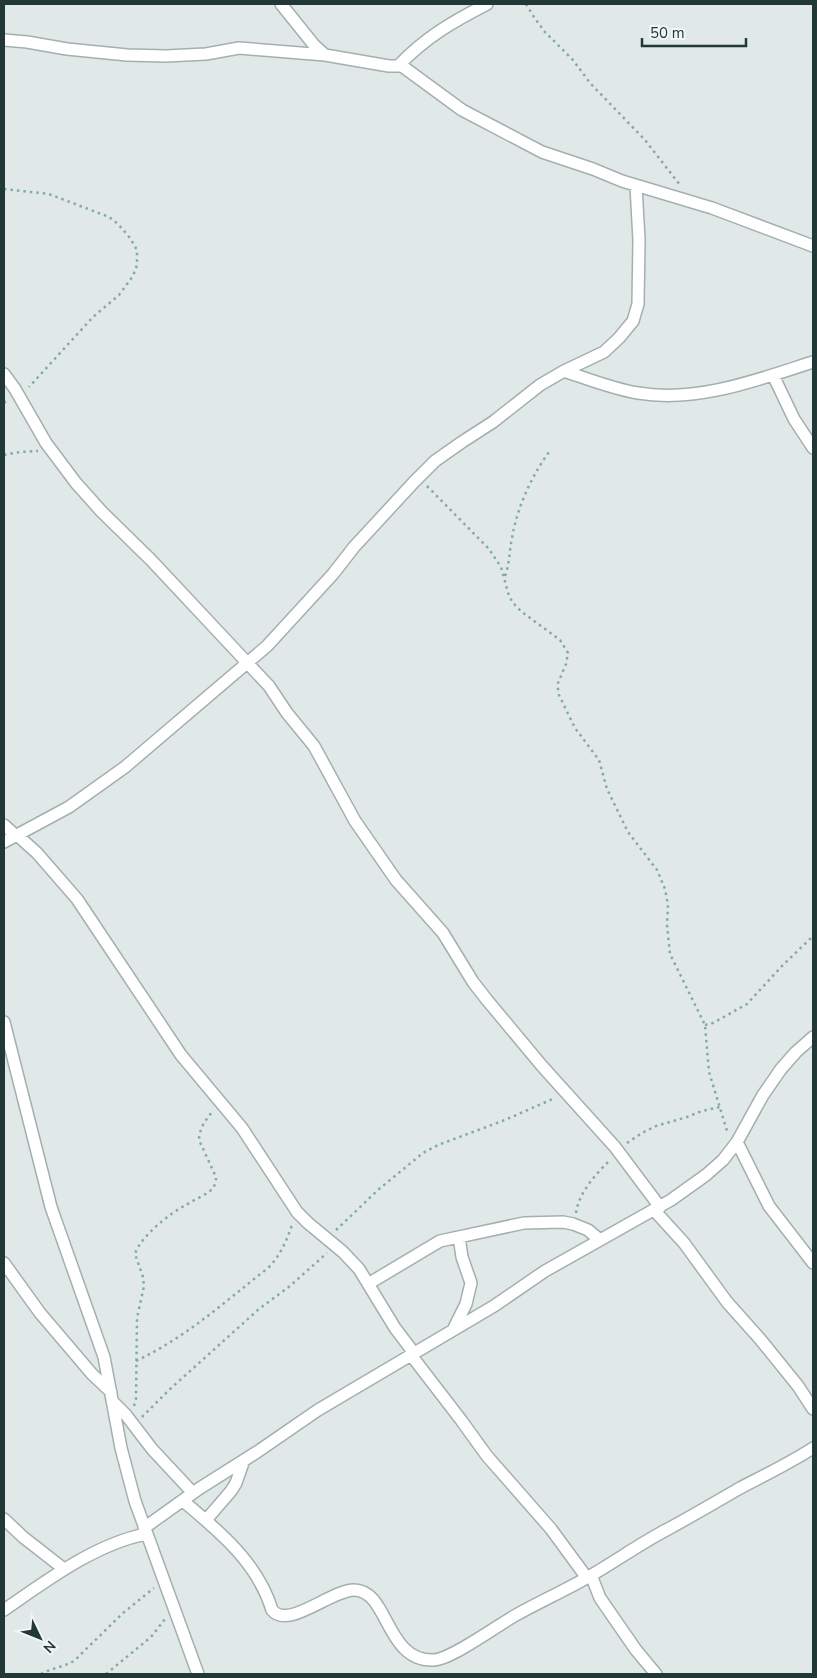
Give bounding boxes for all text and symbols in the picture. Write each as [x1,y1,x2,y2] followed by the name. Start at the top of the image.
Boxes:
[642,15,746,47] scale bar
[650,23,685,43] text: 50 m
[15,1613,65,1663] north arrow
[39,1636,60,1657] text: N

